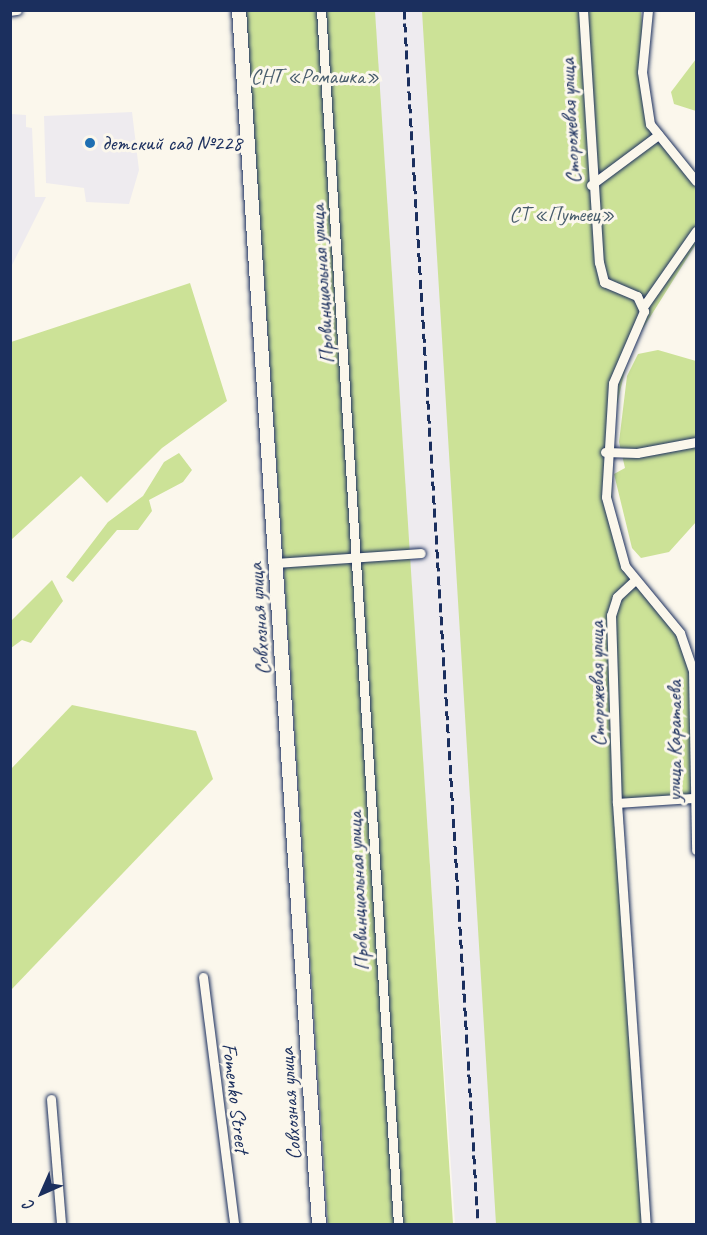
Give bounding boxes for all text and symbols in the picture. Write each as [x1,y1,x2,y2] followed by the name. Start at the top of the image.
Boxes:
[554,57,586,185] street label: Сторожевая улица
[251,63,379,89] park label: СНТ «Ромашка»
[102,130,242,156] place label: детский сад №228
[83,136,97,150] marker: детский сад №228
[509,201,615,227] park label: СТ «Путеец»
[304,203,340,365] street label: Провинциальная улица
[242,561,276,677] street label: Совхозная улица
[583,620,611,748] street label: Сторожевая улица
[661,679,687,803] street label: улица Каратаева
[341,810,375,972] street label: Провинциальная улица
[217,1042,255,1154] street label: Fomenko Street
[273,1046,307,1162] street label: Совхозная улица
[12,1163,72,1223] north arrow
[19,1196,39,1216] text: С

